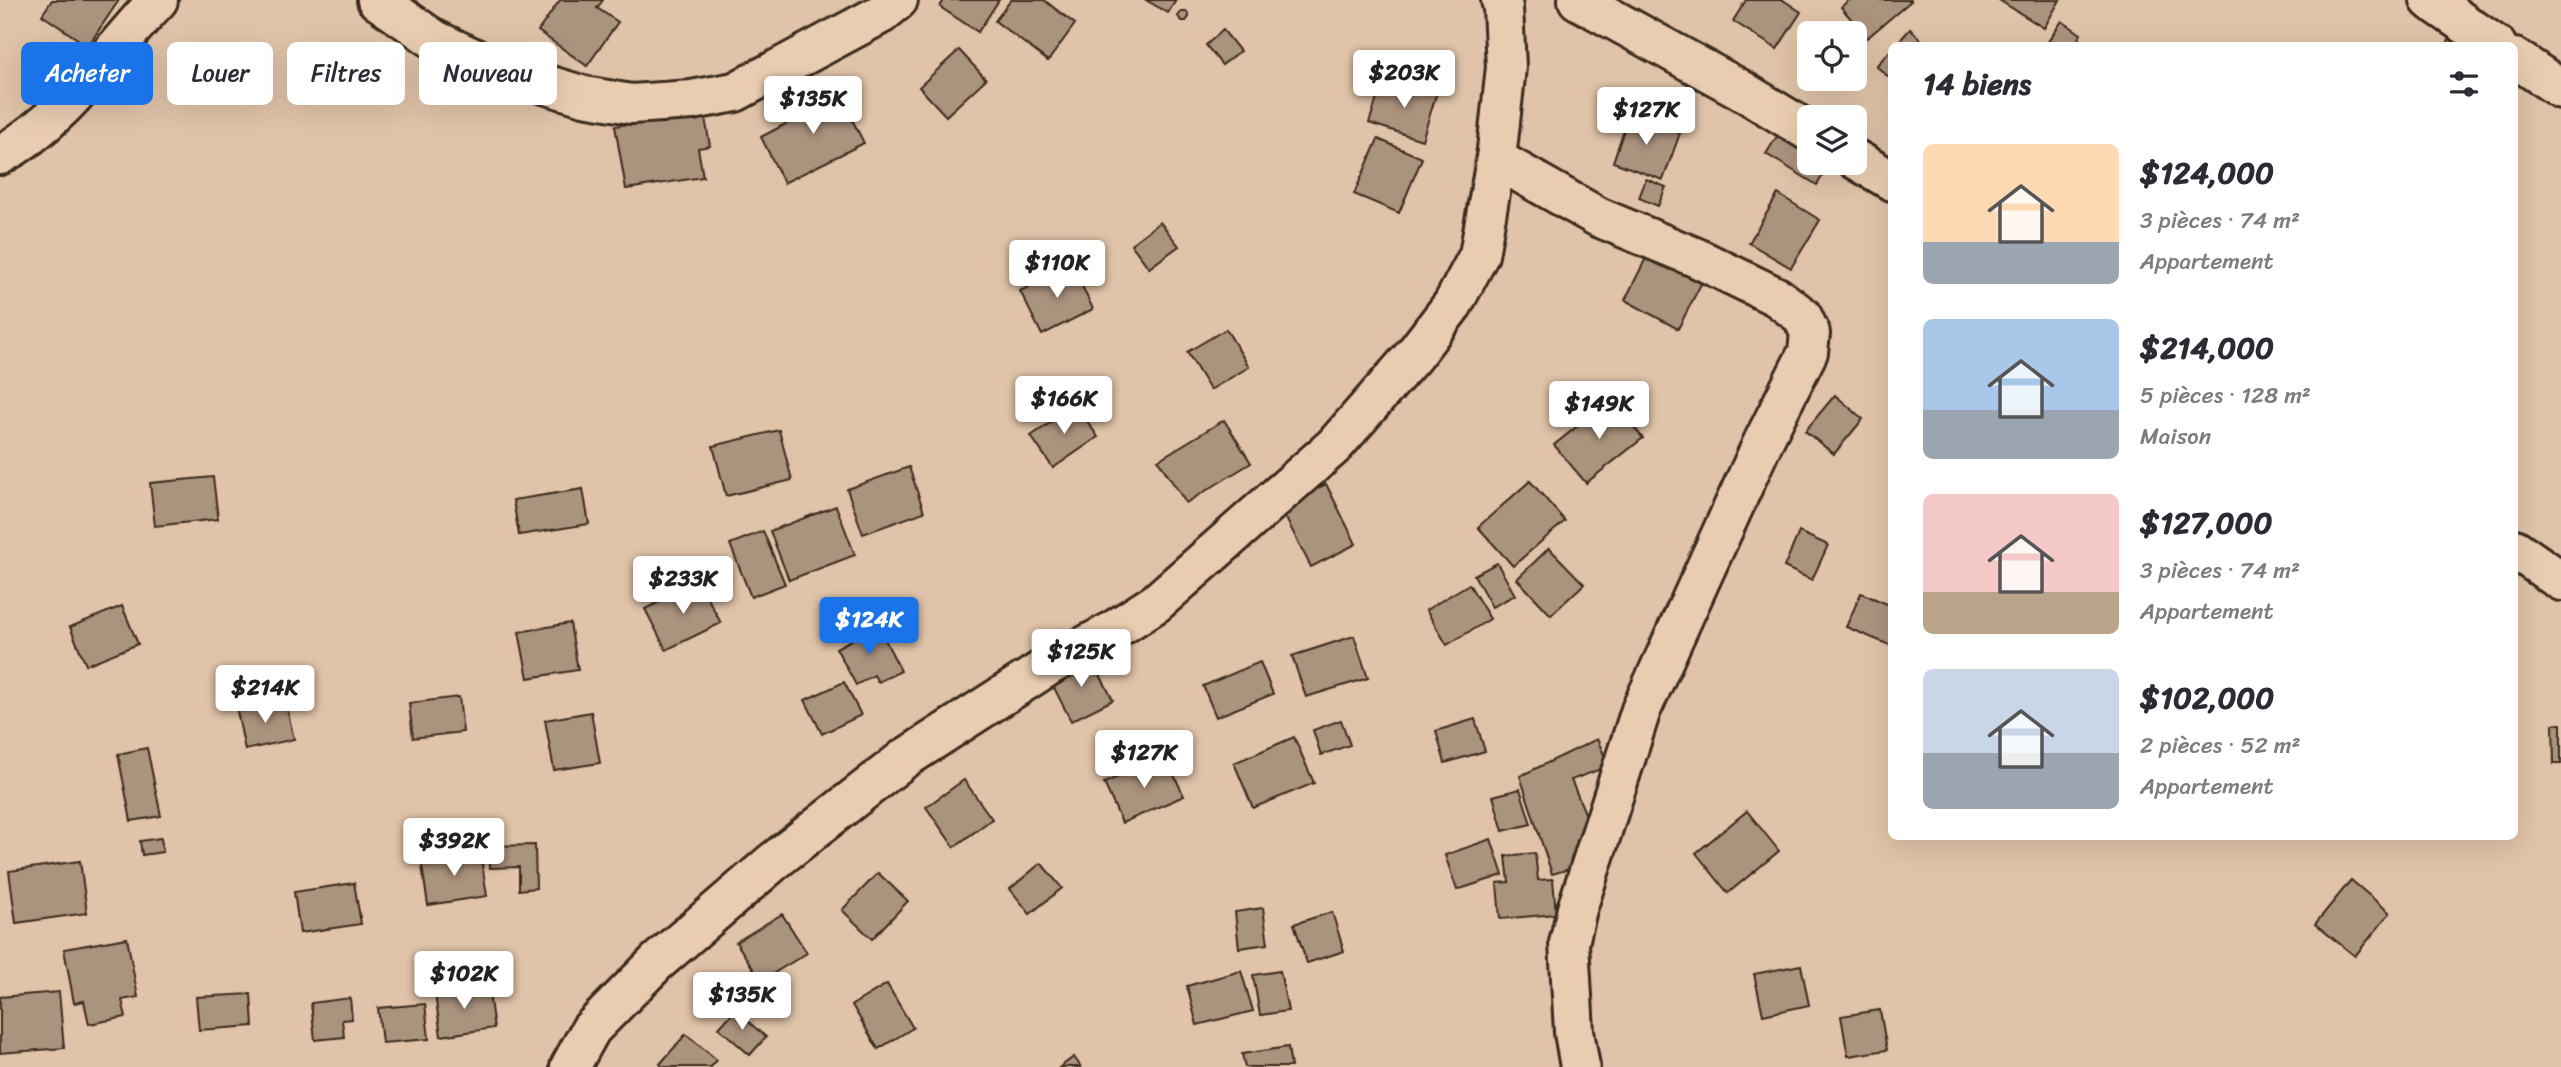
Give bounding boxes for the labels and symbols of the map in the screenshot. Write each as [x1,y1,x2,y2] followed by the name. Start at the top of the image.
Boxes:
[1355,50,1453,110] pin: $203K
[764,76,862,136] pin: $135K
[1597,88,1695,147] pin: $127K
[1008,240,1106,300] pin: $110K
[1015,376,1113,436] pin: $166K
[1550,382,1648,441] pin: $149K
[634,556,732,616] pin: $233K
[820,598,918,657] pin: $124K
[1032,630,1130,689] pin: $125K
[216,666,314,725] pin: $214K
[1095,730,1193,790] pin: $127K
[405,818,503,878] pin: $392K
[415,951,513,1011] pin: $102K
[693,972,791,1032] pin: $135K

